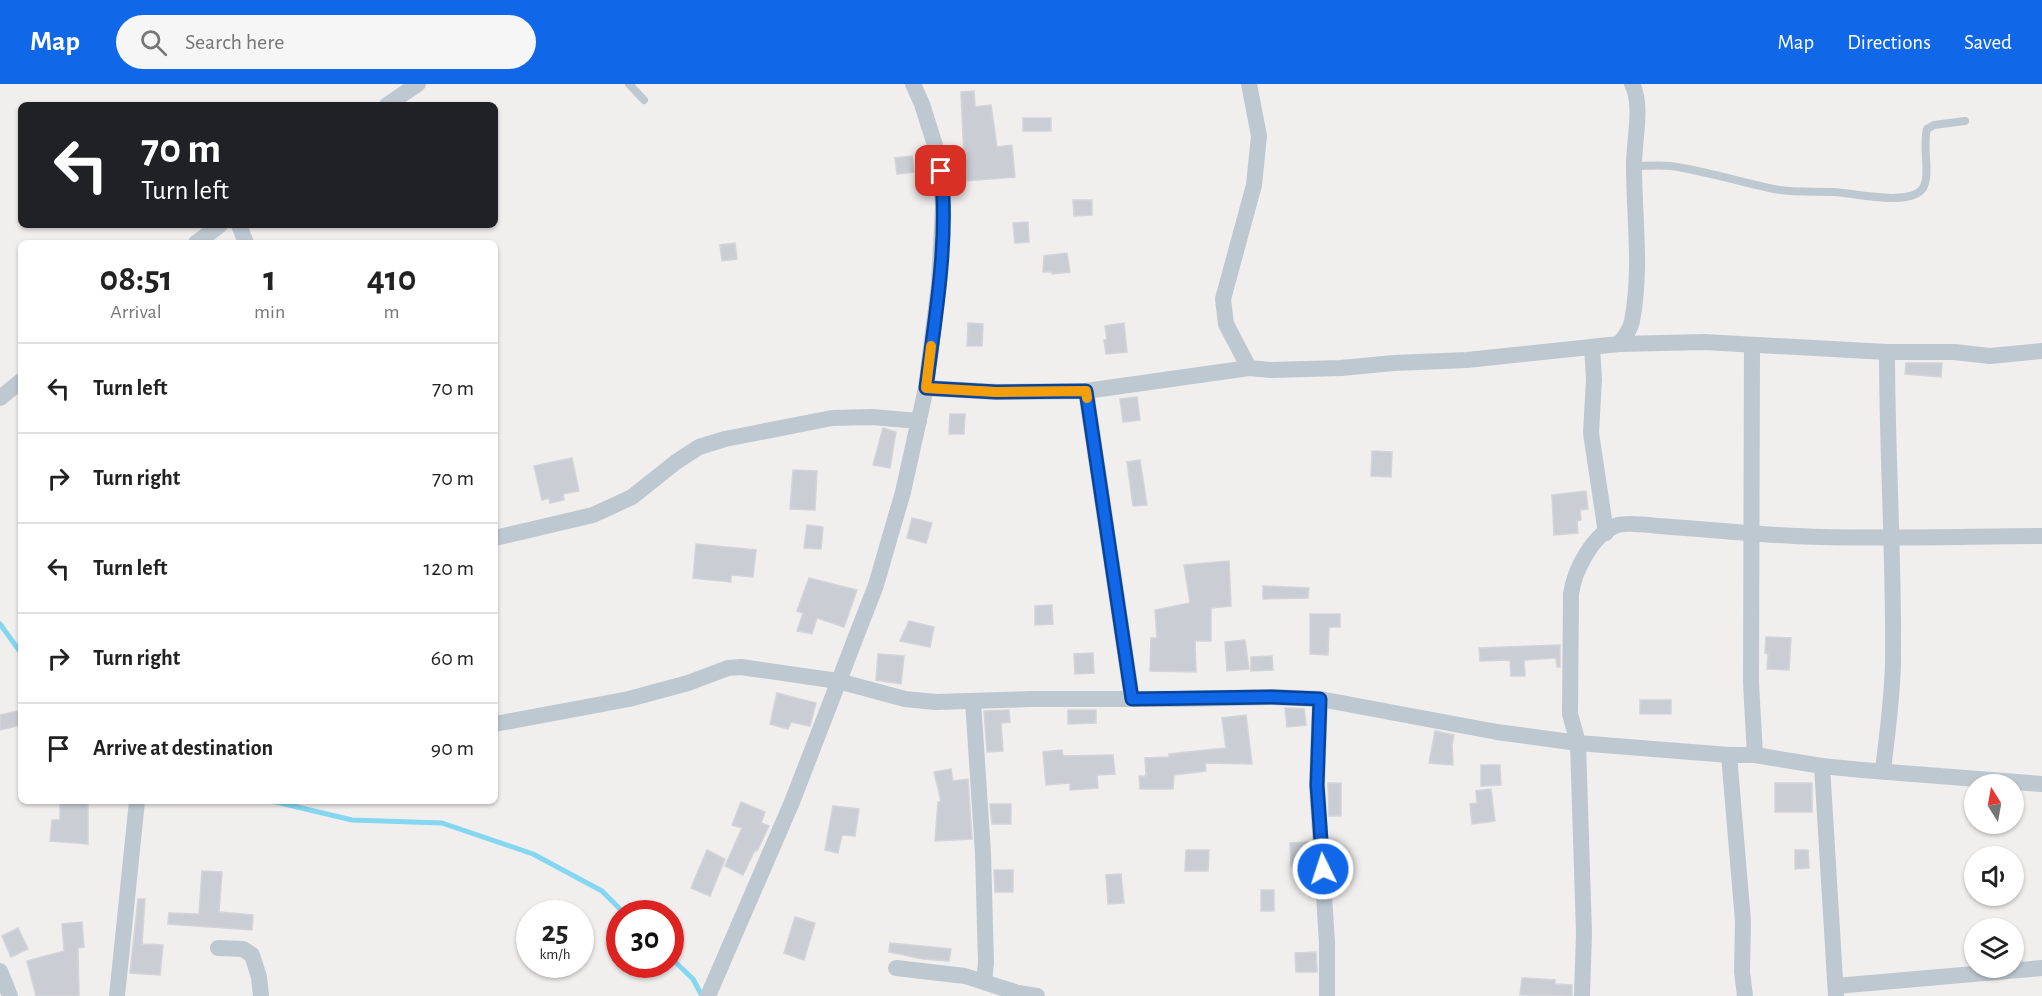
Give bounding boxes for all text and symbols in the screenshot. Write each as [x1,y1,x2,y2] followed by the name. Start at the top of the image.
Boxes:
[116,15,536,69] search box
[137,26,170,59] icon: search
[30,28,80,56] text: Map
[185,31,284,53] text: Search here
[1778,32,1814,53] text: Map
[1847,32,1931,53] text: Directions
[1964,32,2012,53] text: Saved
[42,126,120,204] icon: left
[141,128,221,170] text: 70 m
[915,145,966,196] pin
[924,154,957,187] icon: arrive
[141,177,229,204] text: Turn left
[99,261,173,297] text: 08:51
[263,261,276,297] text: 1
[367,261,417,297] text: 410
[110,302,162,322] text: Arrival
[254,302,285,322] text: min
[384,302,400,322] text: m
[42,372,75,405] icon: left
[93,377,167,399] text: Turn left
[432,377,474,399] text: 70 m
[42,462,75,495] icon: right
[93,467,180,489] text: Turn right
[432,467,474,489] text: 70 m
[42,552,75,585] icon: left
[93,557,167,579] text: Turn left
[424,557,474,579] text: 120 m
[42,642,75,675] icon: right
[93,647,180,669] text: Turn right
[431,647,474,669] text: 60 m
[42,732,75,765] icon: arrive
[93,737,273,759] text: Arrive at destination
[431,737,474,759] text: 90 m
[1964,774,2024,834] north arrow
[1964,774,2024,978] map controls
[1291,837,1355,901] position arrow
[1964,846,2024,906] button: sound
[606,900,684,978] speed limit sign: 30
[541,917,569,947] text: 25
[1964,918,2024,978] button: layers
[540,947,570,962] text: km/h

